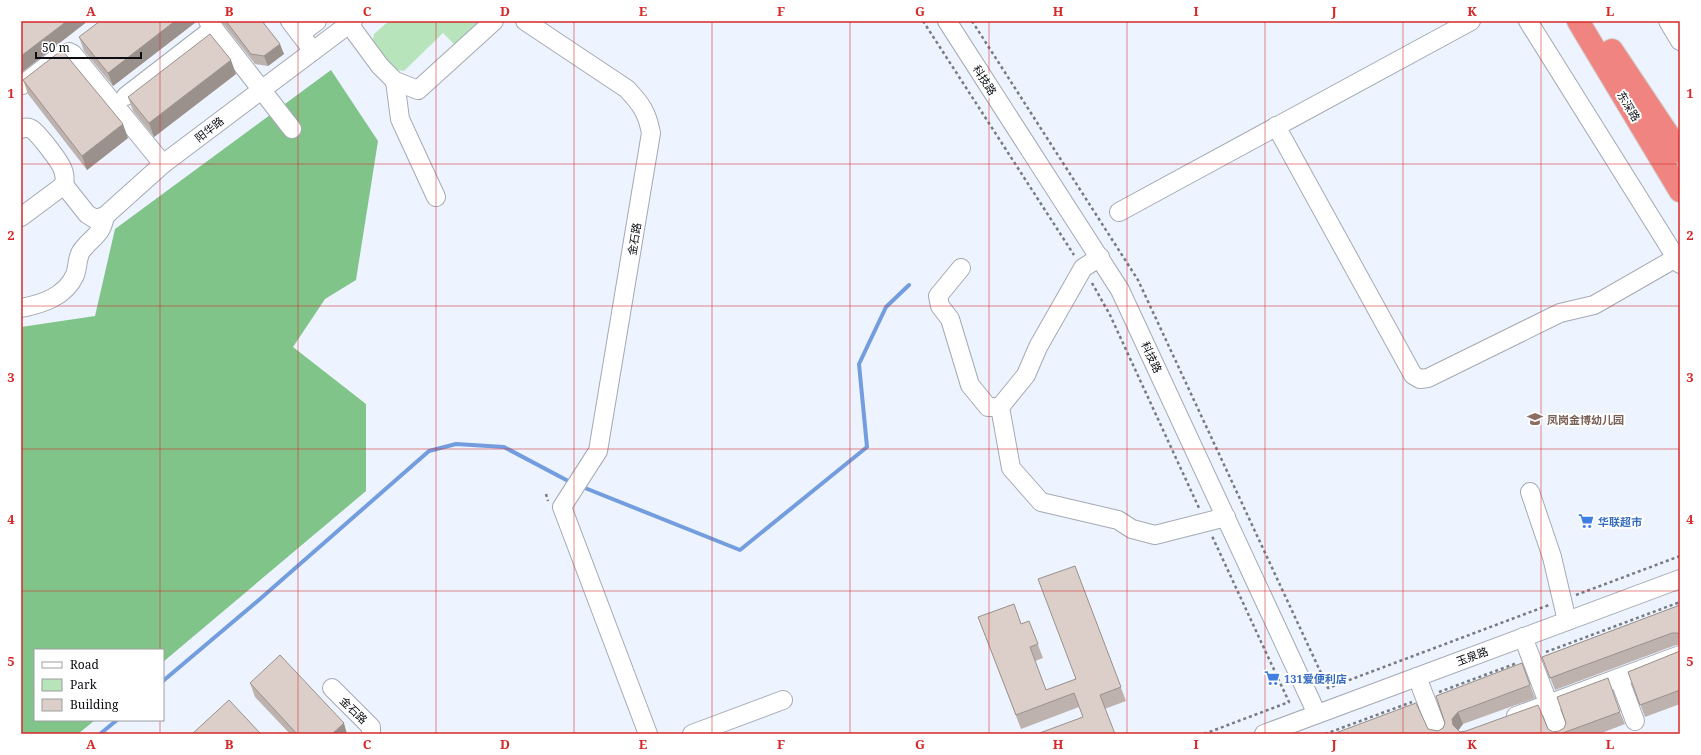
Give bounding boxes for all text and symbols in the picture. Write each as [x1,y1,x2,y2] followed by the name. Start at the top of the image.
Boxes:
[86,2,96,20] text: A
[225,2,234,20] text: B
[363,2,372,20] text: C
[500,2,510,20] text: D
[639,2,648,20] text: E
[777,2,785,20] text: F
[915,2,925,20] text: G
[1053,2,1064,20] text: H
[1193,2,1199,20] text: I
[1330,2,1337,20] text: J
[1467,2,1477,20] text: K
[1606,2,1615,20] text: L
[36,34,141,60] scale bar
[42,39,70,56] text: 50 m
[970,62,1000,98] street label: 科技路
[7,84,15,102] text: 1
[1686,84,1694,102] text: 1
[1614,88,1644,124] street label: 东深路
[191,113,227,145] street label: 阳华路
[624,222,644,256] street label: 金石路
[7,226,15,244] text: 2
[1686,226,1694,244] text: 2
[1138,339,1166,375] street label: 科技路
[7,368,15,386] text: 3
[1686,368,1694,386] text: 3
[1526,410,1544,428] school or university icon: 凤岗金博幼儿园
[1547,412,1624,427] place label: 凤岗金博幼儿园
[7,510,15,528] text: 4
[1686,510,1694,528] text: 4
[1577,512,1595,530] supermarket icon: 华联超市
[1598,514,1642,529] place label: 华联超市
[1454,643,1490,669] street label: 玉泉路
[34,649,164,721] legend
[7,652,15,670] text: 5
[1686,652,1694,670] text: 5
[70,656,100,673] text: Road
[1263,669,1281,687] supermarket icon: 131爱便利店
[1284,671,1347,686] place label: 131爱便利店
[70,676,98,693] text: Park
[337,693,371,727] street label: 金石路
[70,696,119,713] text: Building
[86,735,96,753] text: A
[225,735,234,753] text: B
[363,735,372,753] text: C
[500,735,510,753] text: D
[639,735,648,753] text: E
[777,735,785,753] text: F
[915,735,925,753] text: G
[1053,735,1064,753] text: H
[1193,735,1199,753] text: I
[1330,735,1337,753] text: J
[1467,735,1477,753] text: K
[1606,735,1615,753] text: L

